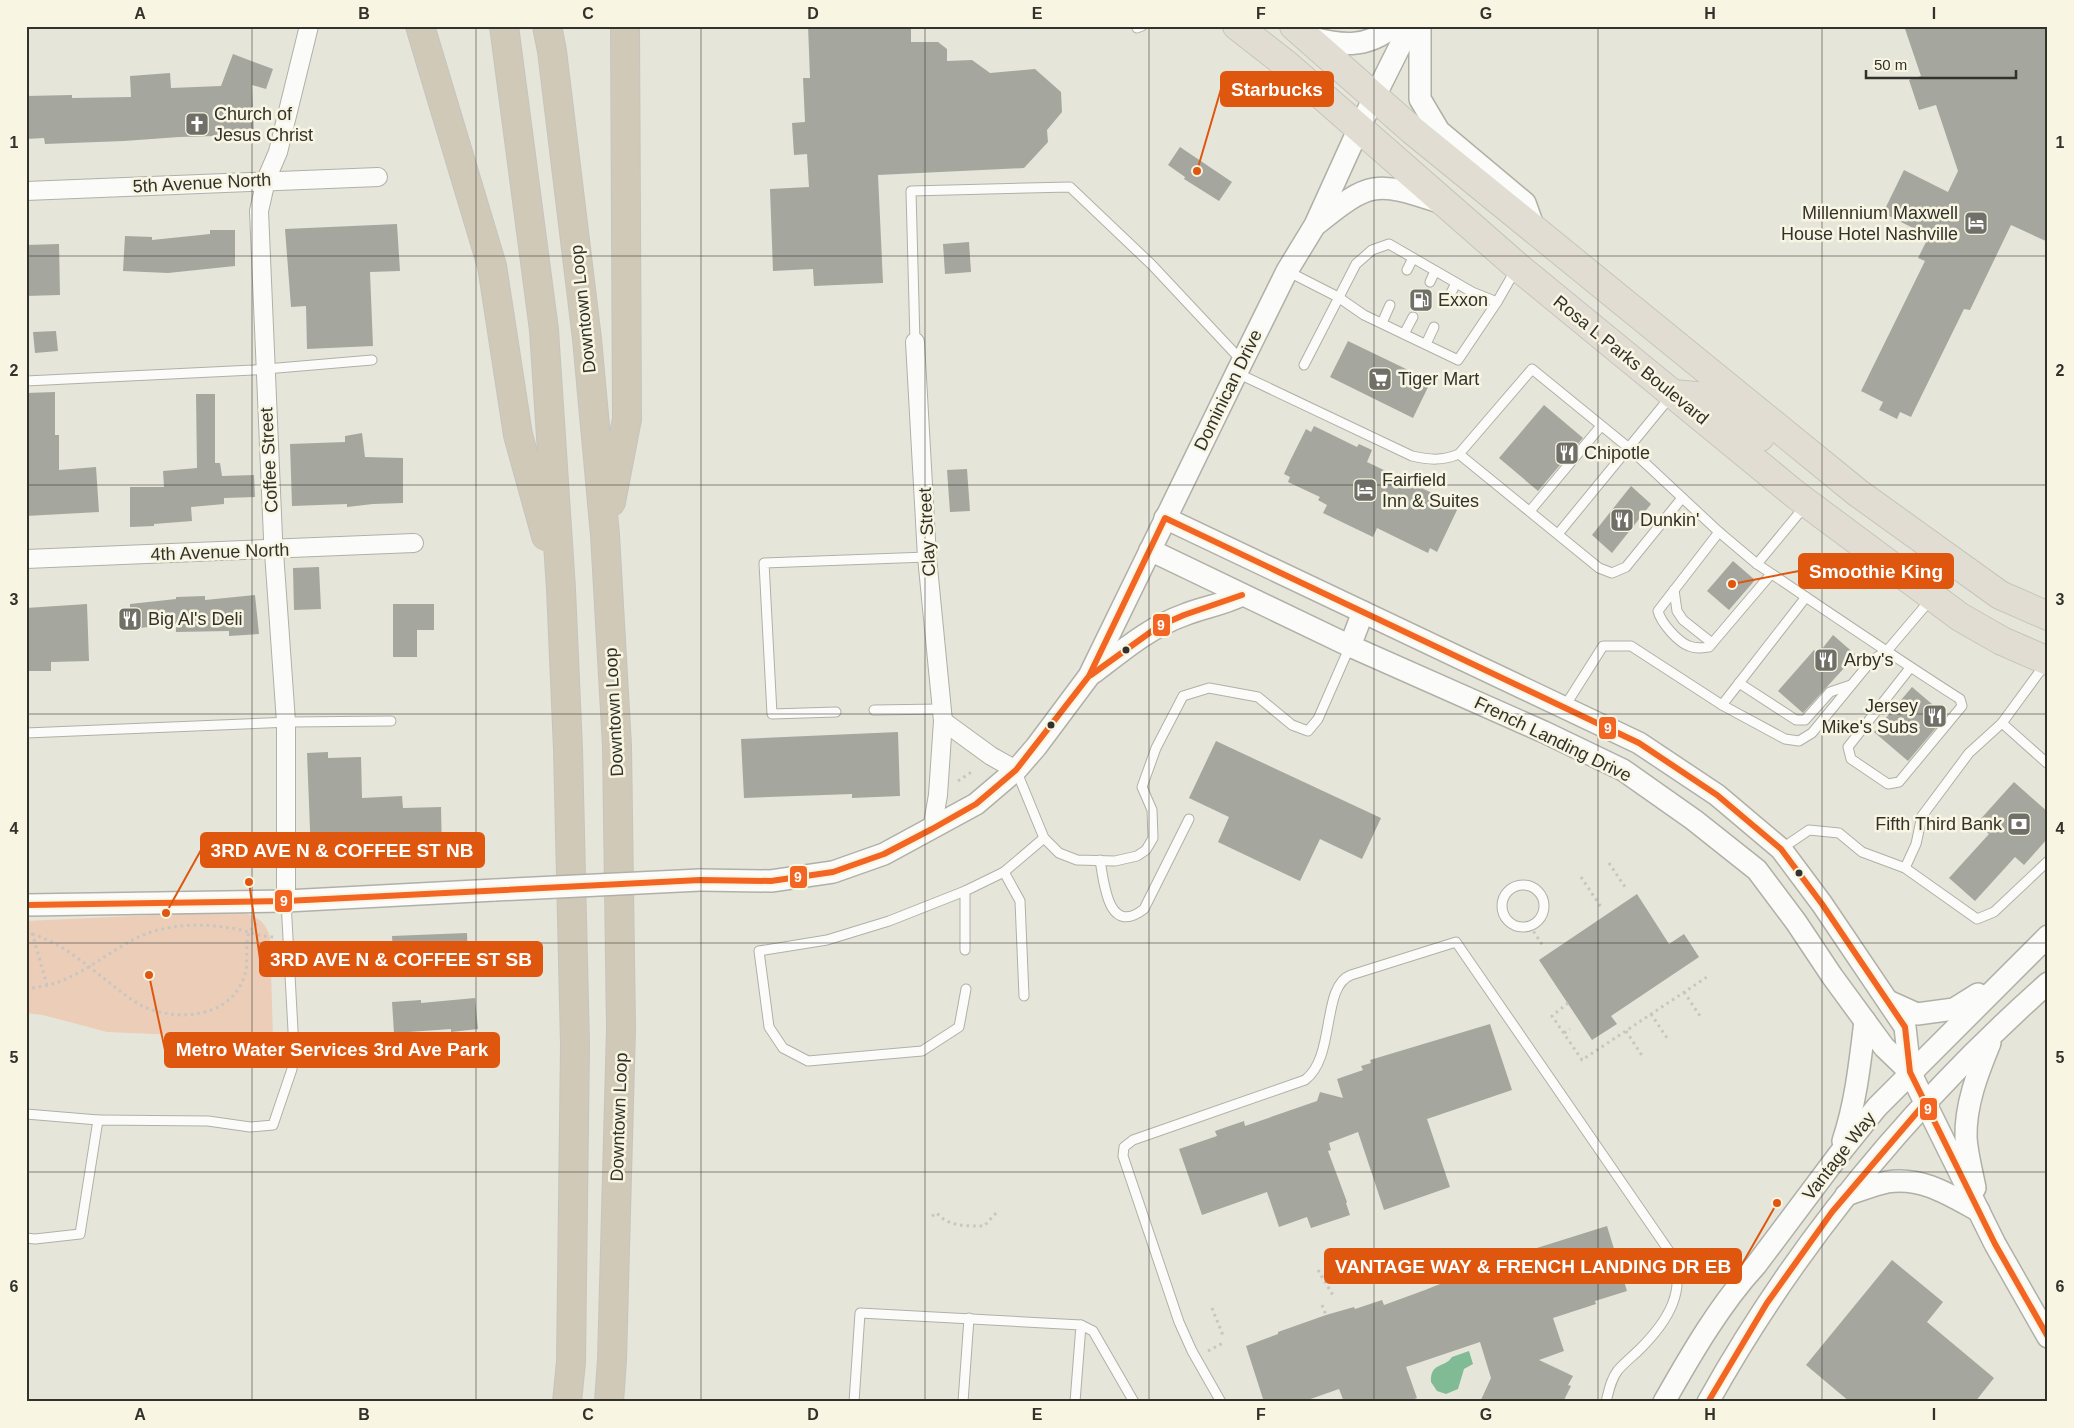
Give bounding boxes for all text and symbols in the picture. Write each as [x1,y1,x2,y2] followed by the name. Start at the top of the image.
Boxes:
[134,5,146,22] text: A
[358,5,370,22] text: B
[582,5,594,22] text: C
[807,5,819,22] text: D
[1032,5,1043,22] text: E
[1256,5,1266,22] text: F
[1480,5,1492,22] text: G
[1704,5,1716,22] text: H
[1932,5,1936,22] text: I
[1866,48,2016,80] scale bar
[1874,56,1907,73] text: 50 m
[1221,72,1333,106] callout: Starbucks
[1231,79,1323,100] text: Starbucks
[214,104,313,145] place label: Church of Jesus Christ
[184,111,210,137] church icon: Church of Jesus Christ
[10,134,19,151] text: 1
[2056,134,2065,151] text: 1
[132,169,272,197] street label: 5th Avenue North
[1781,203,1958,244] place label: Millennium Maxwell House Hotel Nashville
[1963,210,1989,236] hotel icon: Millennium Maxwell House Hotel Nashville
[566,244,600,374] street label: Downtown Loop
[1408,287,1434,313] fuel station icon: Exxon
[1438,290,1488,310] place label: Exxon
[1550,291,1712,429] street label: Rosa L Parks Boulevard
[1190,326,1266,454] street label: Dominican Drive
[10,362,19,379] text: 2
[2056,362,2065,379] text: 2
[1367,366,1393,392] supermarket icon: Tiger Mart
[1398,369,1479,389] place label: Tiger Mart
[256,407,282,513] street label: Coffee Street
[1554,440,1580,466] restaurant icon: Chipotle
[1584,443,1650,463] place label: Chipotle
[1382,470,1479,511] place label: Fairfield Inn & Suites
[1352,477,1378,503] hotel icon: Fairfield Inn & Suites
[915,487,939,577] street label: Clay Street
[1609,507,1635,533] restaurant icon: Dunkin'
[1640,510,1699,530] place label: Dunkin'
[150,540,290,564] street label: 4th Avenue North
[1799,554,1953,588] callout: Smoothie King
[1809,561,1943,582] text: Smoothie King
[10,591,19,608] text: 3
[2056,591,2065,608] text: 3
[117,606,143,632] restaurant icon: Big Al's Deli
[148,609,242,629] place label: Big Al's Deli
[1152,613,1171,637] line badge: 9
[1157,617,1165,633] text: 9
[1121,645,1131,655] unlabelled marker
[601,647,627,777] street label: Downtown Loop
[1813,647,1839,673] restaurant icon: Arby's
[1844,650,1893,670] place label: Arby's
[1471,692,1635,786] street label: French Landing Drive
[1822,696,1918,737] place label: Jersey Mike's Subs
[1922,703,1948,729] restaurant icon: Jersey Mike's Subs
[1598,716,1617,740] line badge: 9
[1046,720,1056,730] unlabelled marker
[1604,720,1612,736] text: 9
[2006,811,2032,837] bank icon: Fifth Third Bank
[1875,814,2003,834] place label: Fifth Third Bank
[10,820,19,837] text: 4
[2056,820,2065,837] text: 4
[201,833,484,867] callout: 3RD AVE N & COFFEE ST NB
[211,840,473,861] text: 3RD AVE N & COFFEE ST NB
[789,865,808,889] line badge: 9
[1794,868,1804,878] unlabelled marker
[794,869,802,885] text: 9
[274,889,293,913] line badge: 9
[280,893,288,909] text: 9
[260,942,542,976] callout: 3RD AVE N & COFFEE ST SB
[270,949,532,970] text: 3RD AVE N & COFFEE ST SB
[165,1033,499,1067] callout: Metro Water Services 3rd Ave Park
[176,1039,489,1060] text: Metro Water Services 3rd Ave Park
[10,1049,19,1066] text: 5
[2056,1049,2065,1066] text: 5
[607,1052,631,1182] street label: Downtown Loop
[1919,1097,1938,1121] line badge: 9
[1924,1101,1932,1117] text: 9
[1798,1108,1880,1204] street label: Vantage Way
[1325,1249,1741,1283] callout: VANTAGE WAY & FRENCH LANDING DR EB
[1335,1256,1731,1277] text: VANTAGE WAY & FRENCH LANDING DR EB
[10,1278,19,1295] text: 6
[2056,1278,2065,1295] text: 6
[134,1406,146,1423] text: A
[358,1406,370,1423] text: B
[582,1406,594,1423] text: C
[807,1406,819,1423] text: D
[1032,1406,1043,1423] text: E
[1256,1406,1266,1423] text: F
[1480,1406,1492,1423] text: G
[1704,1406,1716,1423] text: H
[1932,1406,1936,1423] text: I

